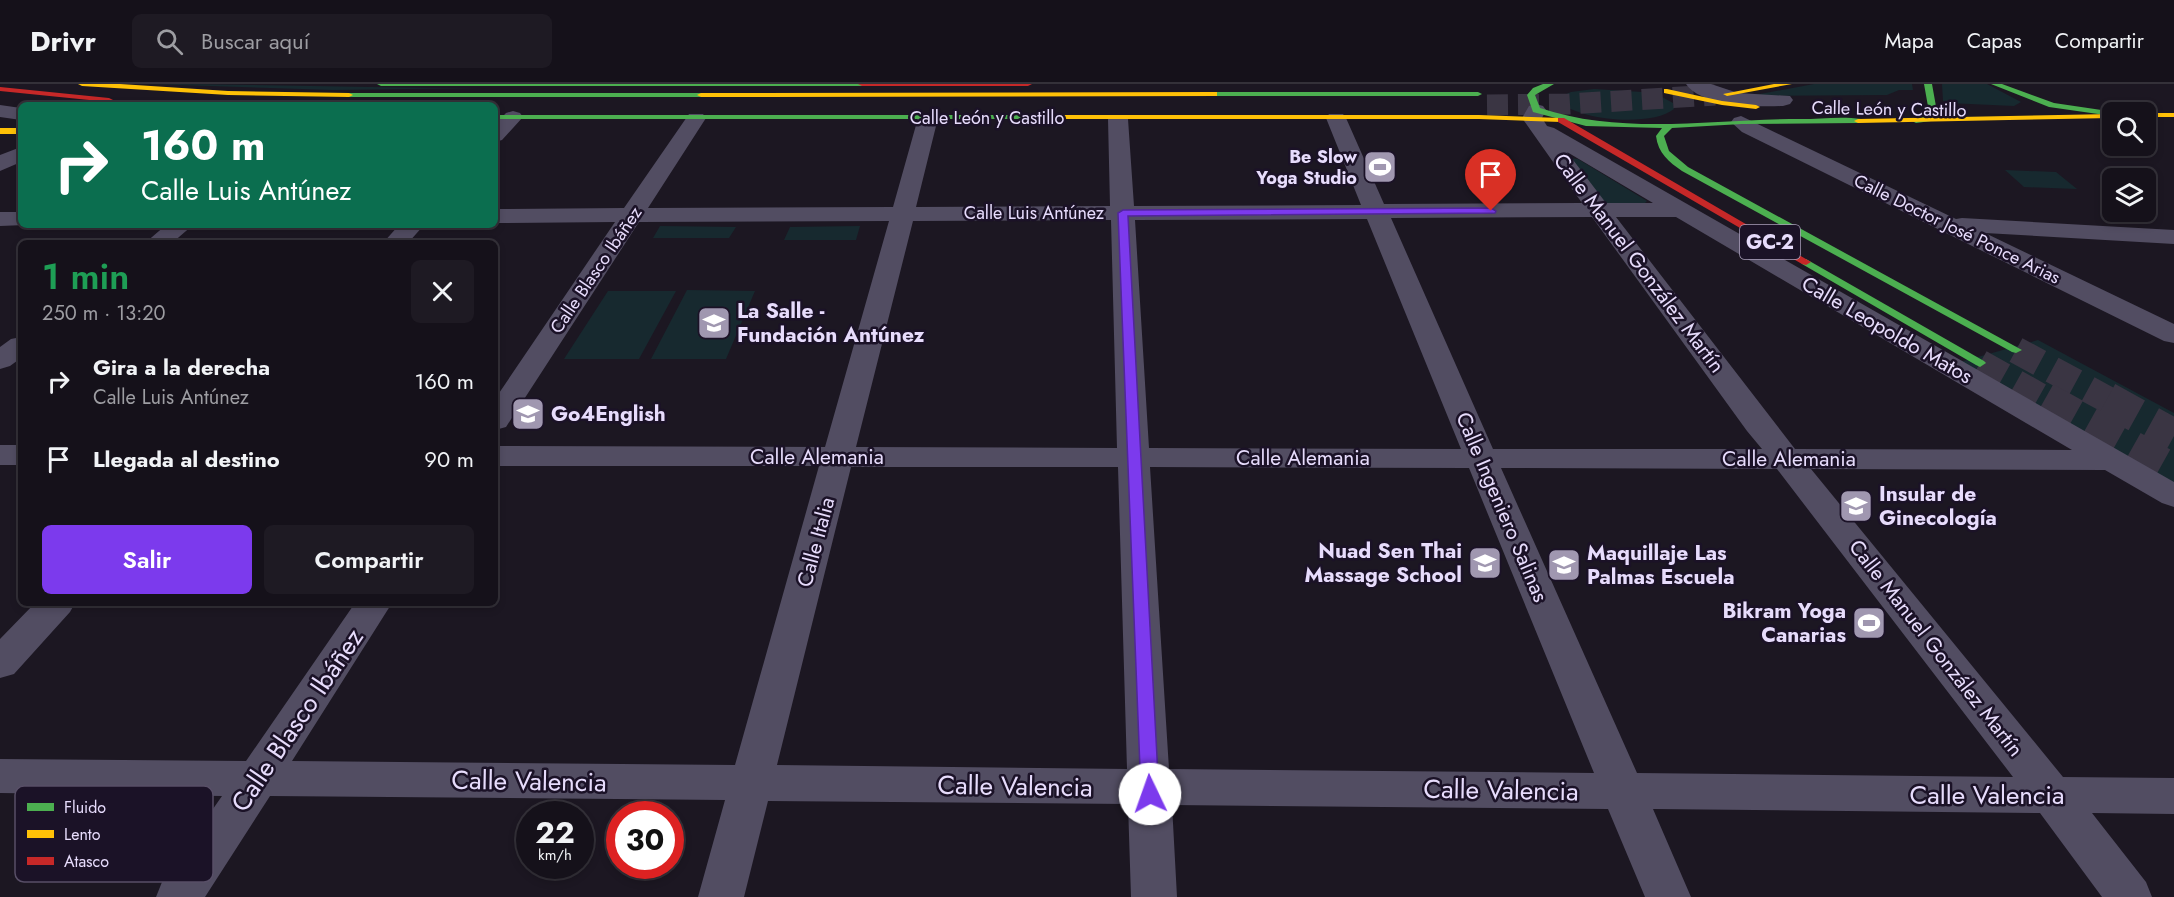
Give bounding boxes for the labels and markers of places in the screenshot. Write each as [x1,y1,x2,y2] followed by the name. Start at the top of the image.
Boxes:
[1255,144,1357,191] place label: Be Slow Yoga Studio
[1362,149,1398,185] sports icon: Be Slow Yoga Studio
[1465,149,1516,211] pin
[737,296,925,350] place label: La Salle - Fundación Antúnez
[696,305,732,341] school or university icon: La Salle - Fundación Antúnez
[510,396,546,432] school or university icon: Go4English
[551,399,666,429] place label: Go4English
[1879,479,1997,533] place label: Insular de Ginecología
[1838,488,1874,524] school or university icon: Insular de Ginecología
[1304,536,1462,590] place label: Nuad Sen Thai Massage School
[1587,538,1735,592] place label: Maquillaje Las Palmas Escuela
[1467,545,1503,581] school or university icon: Nuad Sen Thai Massage School
[1546,547,1582,583] school or university icon: Maquillaje Las Palmas Escuela
[1722,596,1846,650] place label: Bikram Yoga Canarias
[1851,605,1887,641] sports icon: Bikram Yoga Canarias

